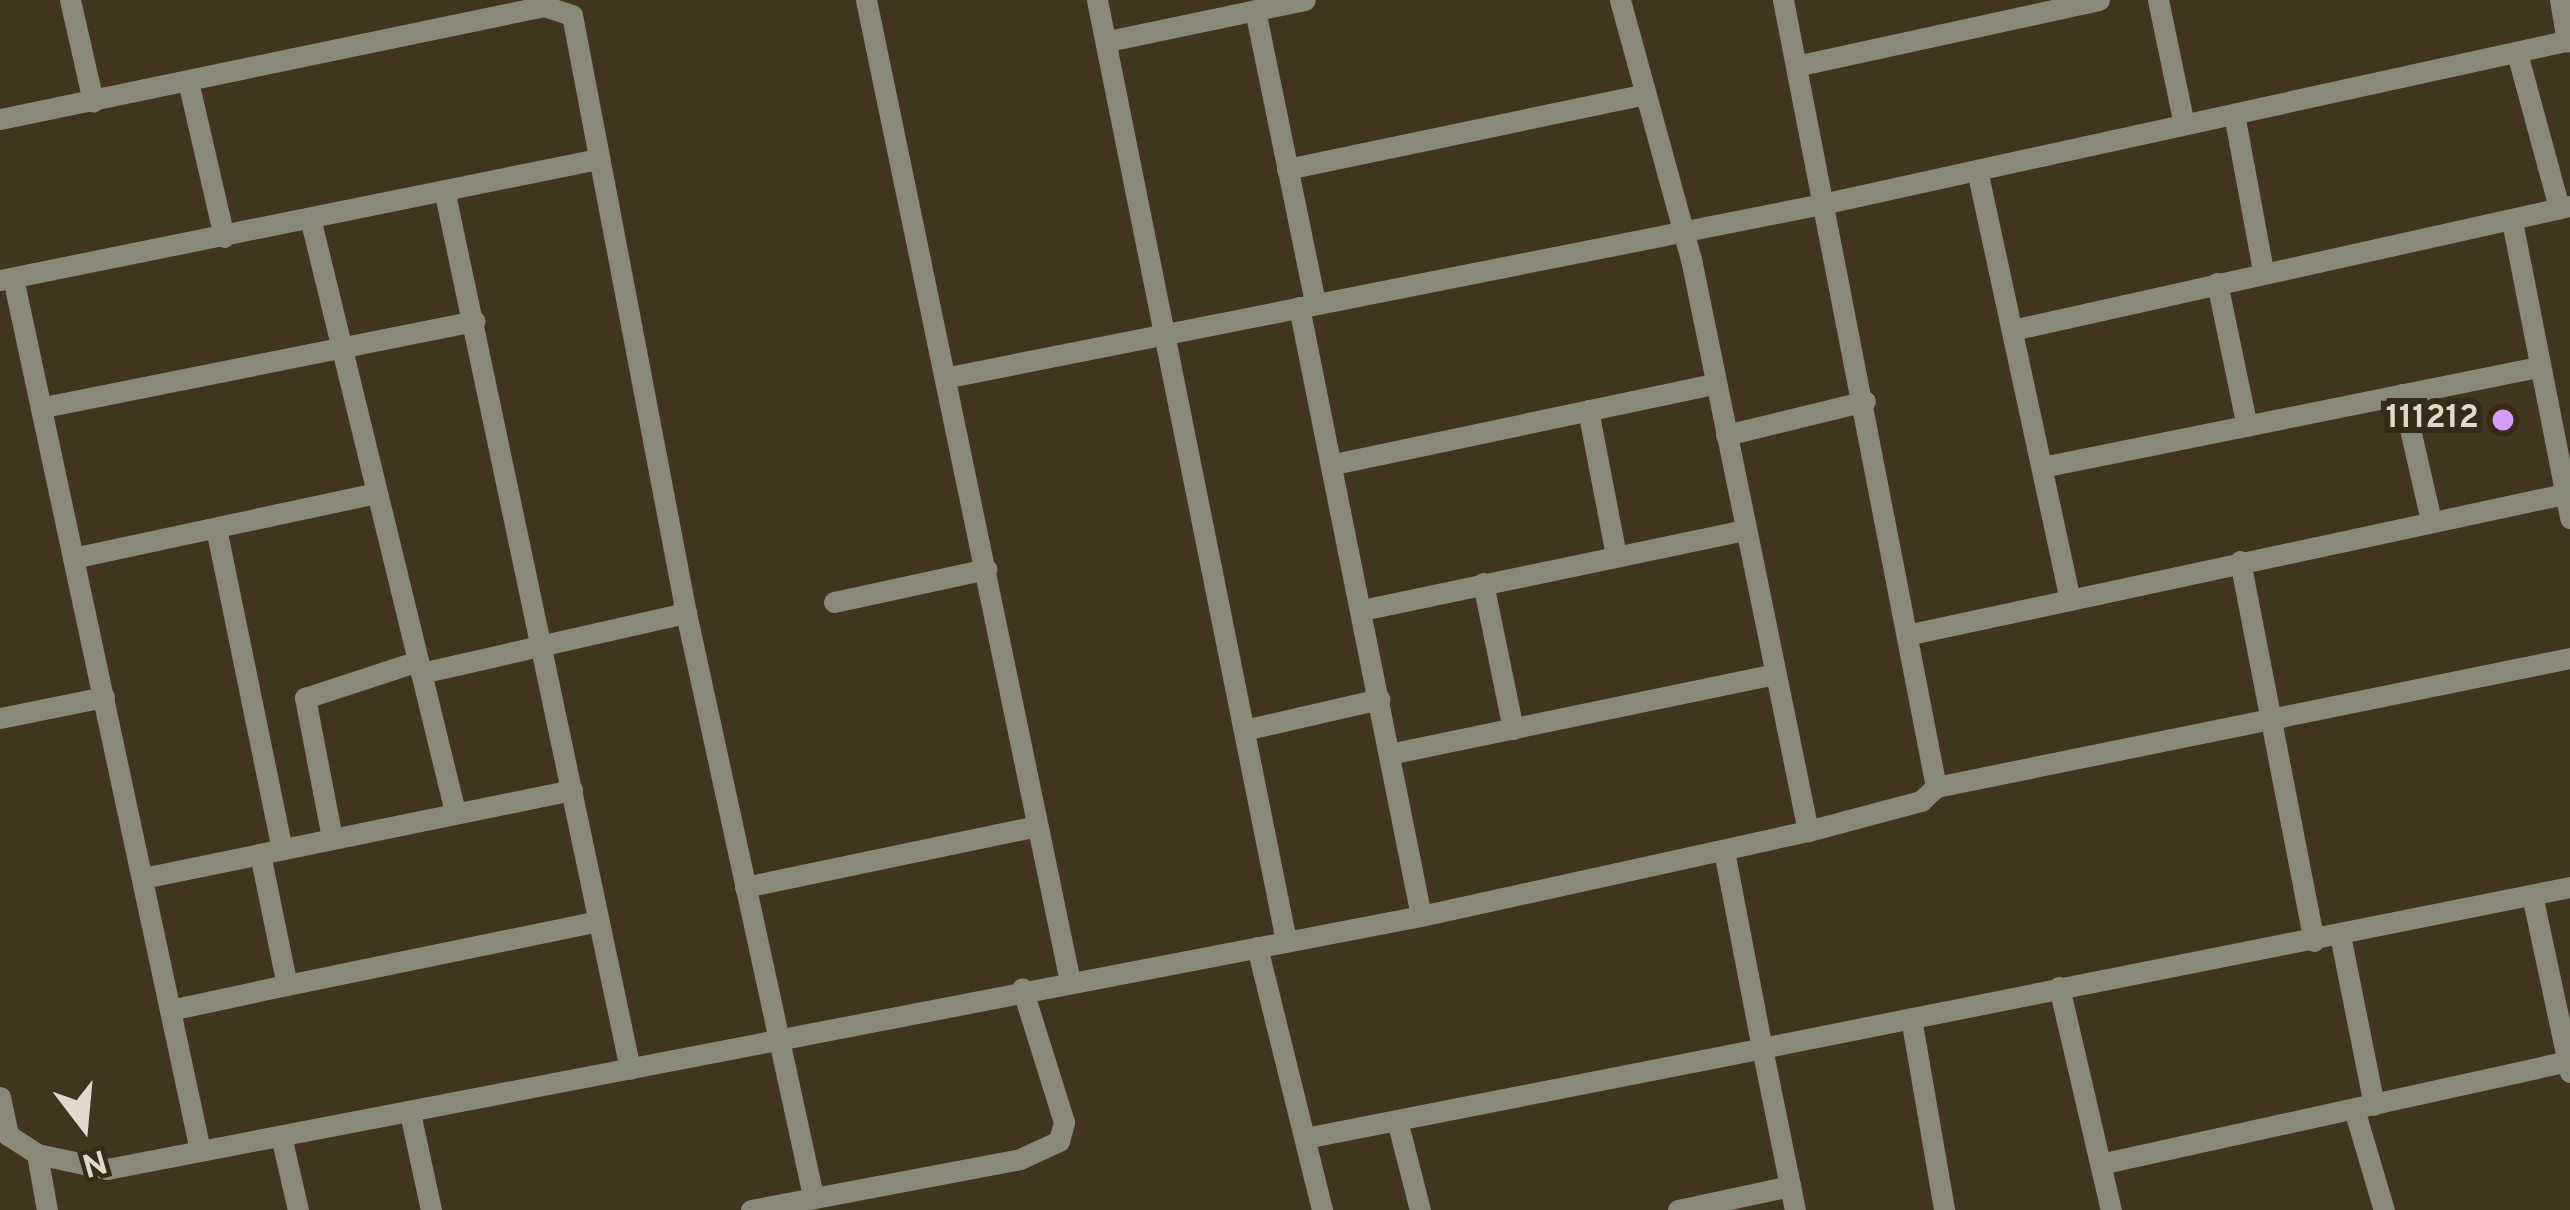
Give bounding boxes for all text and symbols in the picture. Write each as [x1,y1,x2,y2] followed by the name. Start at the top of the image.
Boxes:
[2386,400,2479,440] place label: 111212
[2490,407,2516,433] marker: 111212
[24,1066,144,1186] north arrow
[77,1137,111,1184] text: N

